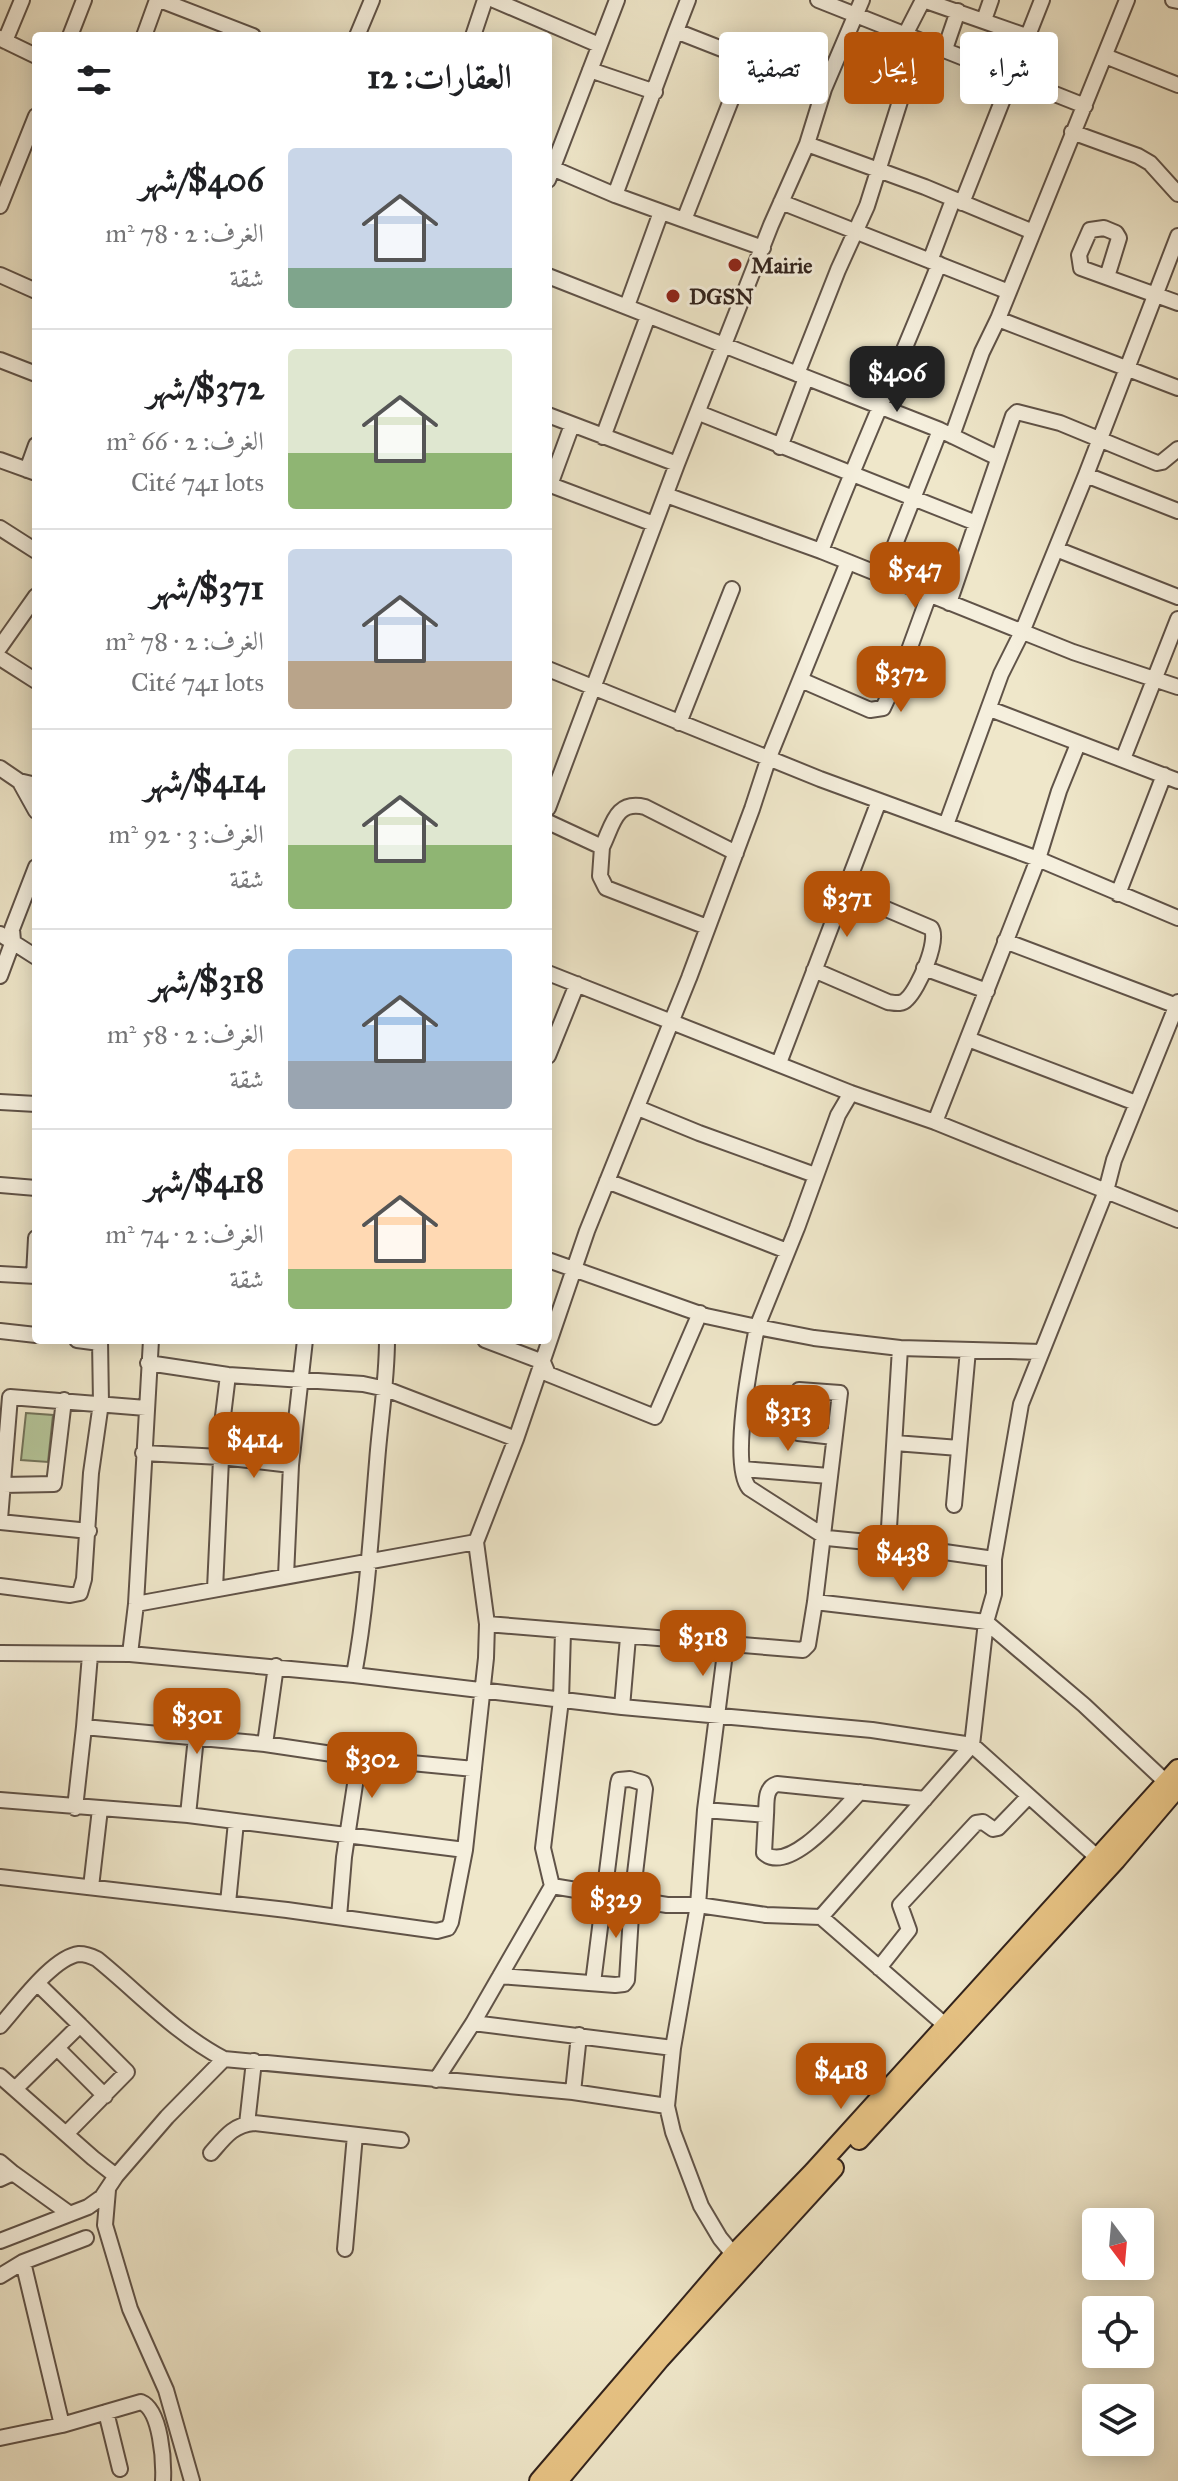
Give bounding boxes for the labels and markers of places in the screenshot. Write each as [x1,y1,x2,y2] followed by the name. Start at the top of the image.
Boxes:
[751,252,812,279] place label: Mairie
[726,256,744,274] marker: Mairie
[689,283,754,310] place label: DGSN
[664,287,682,305] marker: DGSN
[850,346,944,414] pin: $406
[868,542,962,610] pin: $547
[854,646,948,714] pin: $372
[800,871,894,939] pin: $371
[741,1385,835,1453] pin: $313
[207,1412,301,1480] pin: $414
[856,1525,950,1593] pin: $438
[656,1610,750,1678] pin: $318
[150,1688,244,1756] pin: $301
[325,1732,419,1800] pin: $302
[569,1872,663,1940] pin: $329
[794,2043,888,2111] pin: $418

